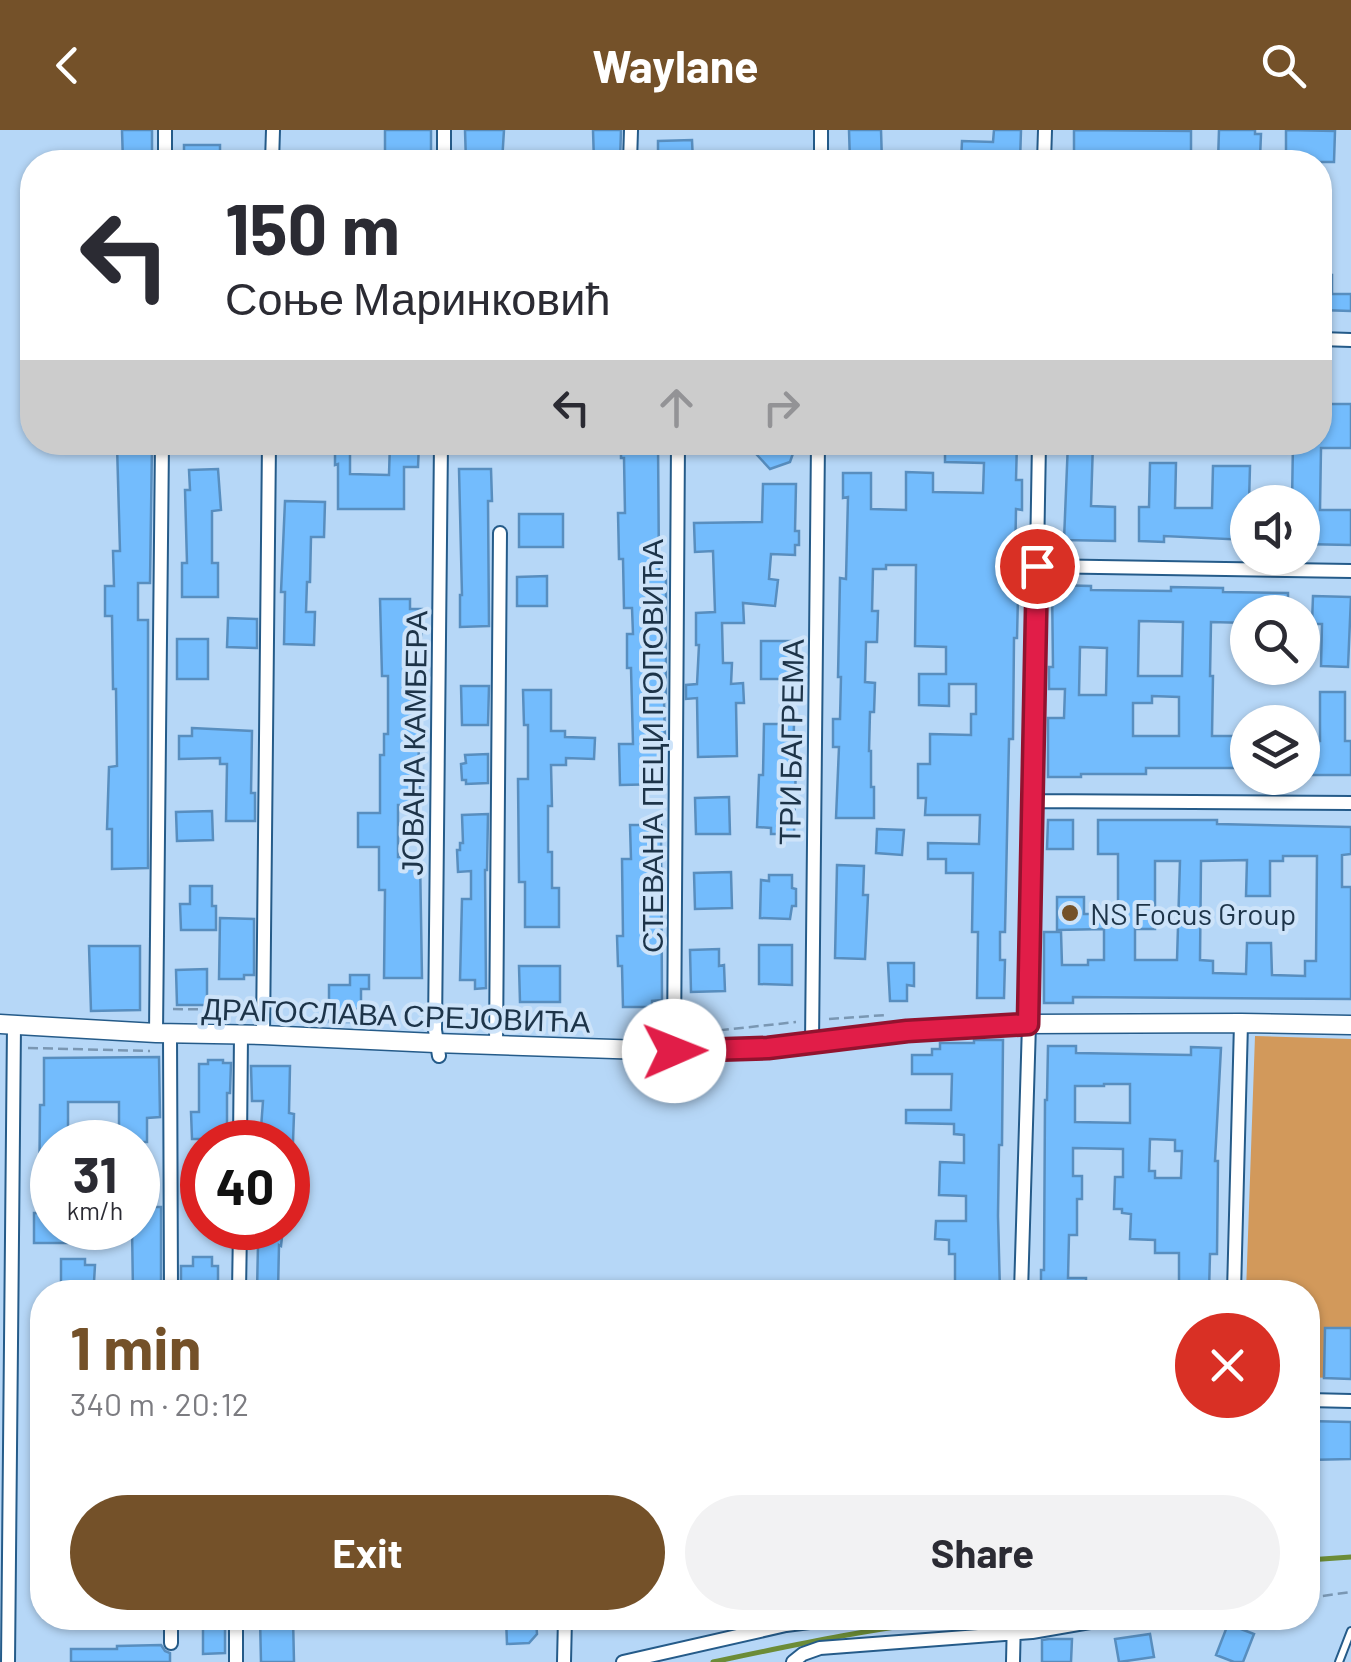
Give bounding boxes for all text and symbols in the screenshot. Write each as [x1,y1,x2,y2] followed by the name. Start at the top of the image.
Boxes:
[40,38,95,93] icon: back
[592,38,759,92] text: Waylane
[1256,38,1311,93] icon: search
[225,185,400,269] text: 150 m
[60,190,190,320] icon: left
[225,270,610,324] text: Соње Маринковић
[544,380,599,435] icon: left
[649,380,704,435] icon: ahead
[754,380,809,435] icon: right
[1230,485,1320,795] map controls
[1230,485,1320,575] button: sound
[995,524,1080,609] pin
[633,539,669,953] street label: СТЕВАНА ПЕЦИ ПОПОВИЋА
[1010,539,1065,594] icon: arrive
[1230,595,1320,685] button: search
[393,610,433,876] street label: ЈОВАНА КАМБЕРА
[770,639,810,845] street label: ТРИ БАГРЕМА
[1230,705,1320,795] button: layers
[1090,895,1296,931] place label: NS Focus Group
[1059,902,1081,924] marker: NS Focus Group
[201,989,591,1039] street label: ДРАГОСЛАВА СРЕЈОВИЋА
[622,999,726,1103] position arrow
[180,1120,310,1250] speed limit sign: 40
[73,1143,117,1203] text: 31
[67,1195,123,1225] text: km/h
[70,1310,201,1382] text: 1 min
[1175,1313,1280,1418] button: close
[70,1384,249,1422] text: 340 m · 20:12
[70,1495,665,1610] button: Exit
[685,1495,1280,1610] button: Share

